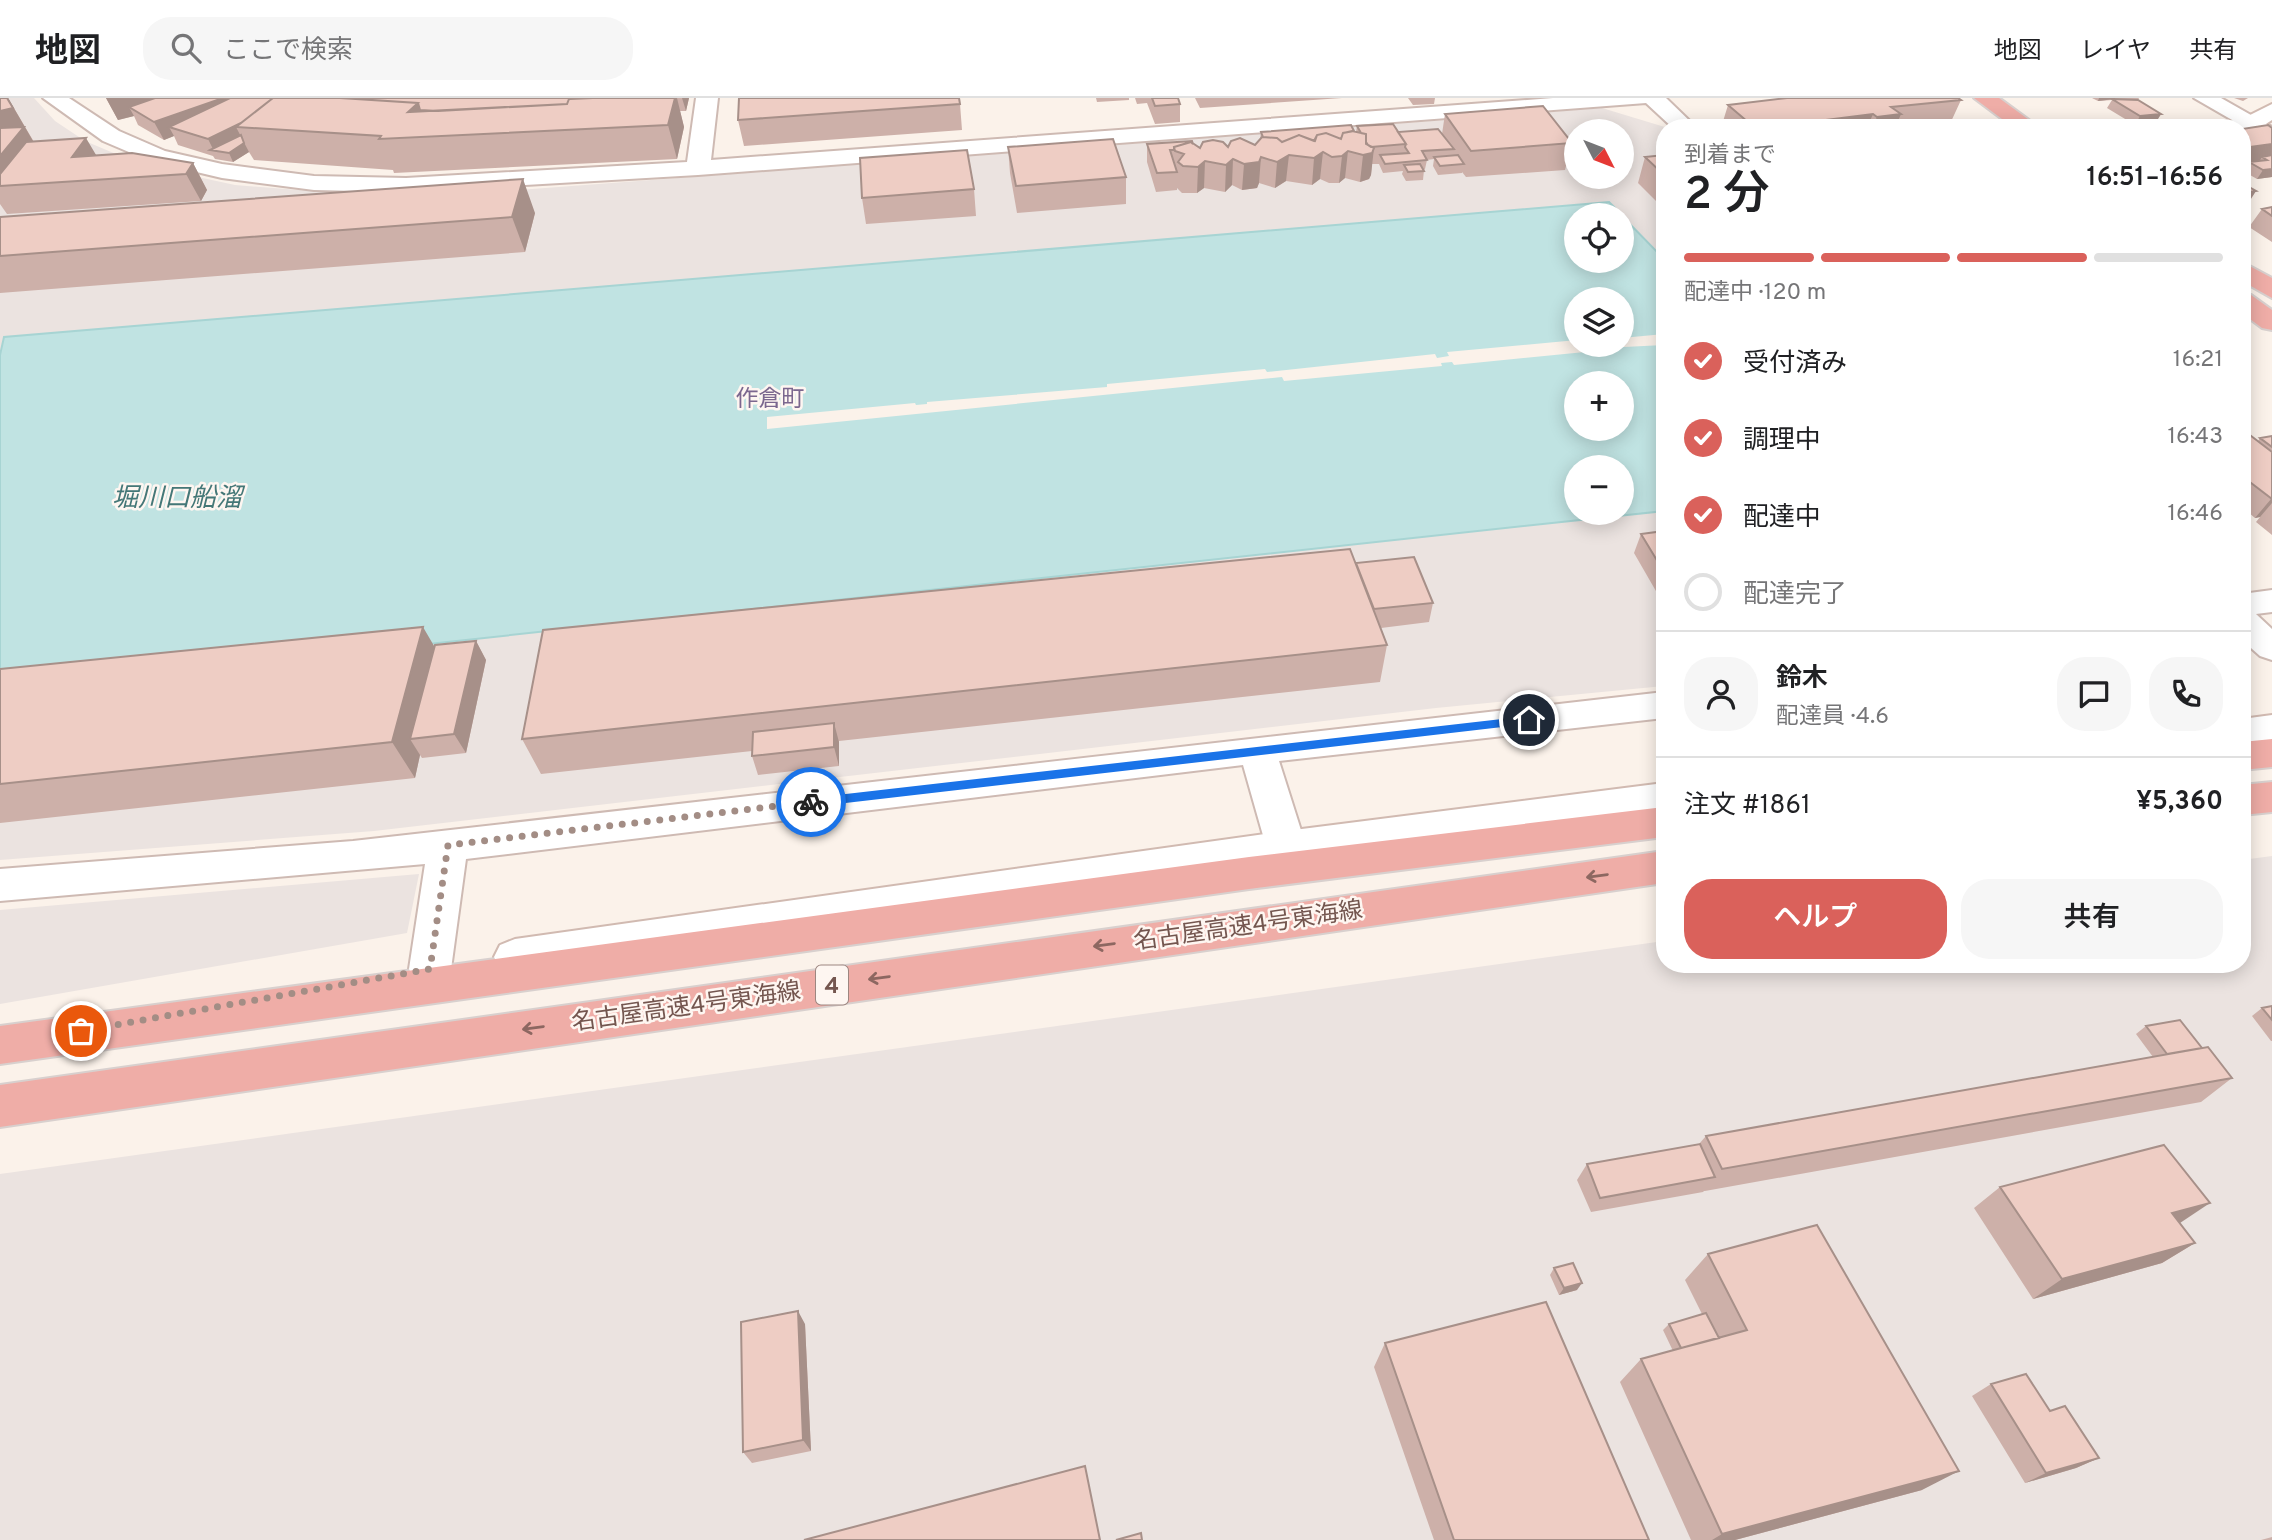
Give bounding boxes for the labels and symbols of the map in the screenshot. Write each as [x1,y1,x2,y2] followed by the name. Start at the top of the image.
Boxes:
[1564,119,1634,189] north arrow
[736,386,805,415] district label: 作倉町
[112,483,246,516] water label: 堀川口船溜
[1499,690,1559,750] pin
[776,767,846,837] courier
[1586,870,1609,883] one-way arrow
[1132,896,1365,958] street label: 名古屋高速4号東海線
[1094,939,1116,952] one-way arrow
[816,965,848,1004] road number: 4
[868,972,891,985] one-way arrow
[570,977,803,1039] street label: 名古屋高速4号東海線
[51,1001,111,1061] pin
[522,1022,545,1035] one-way arrow

